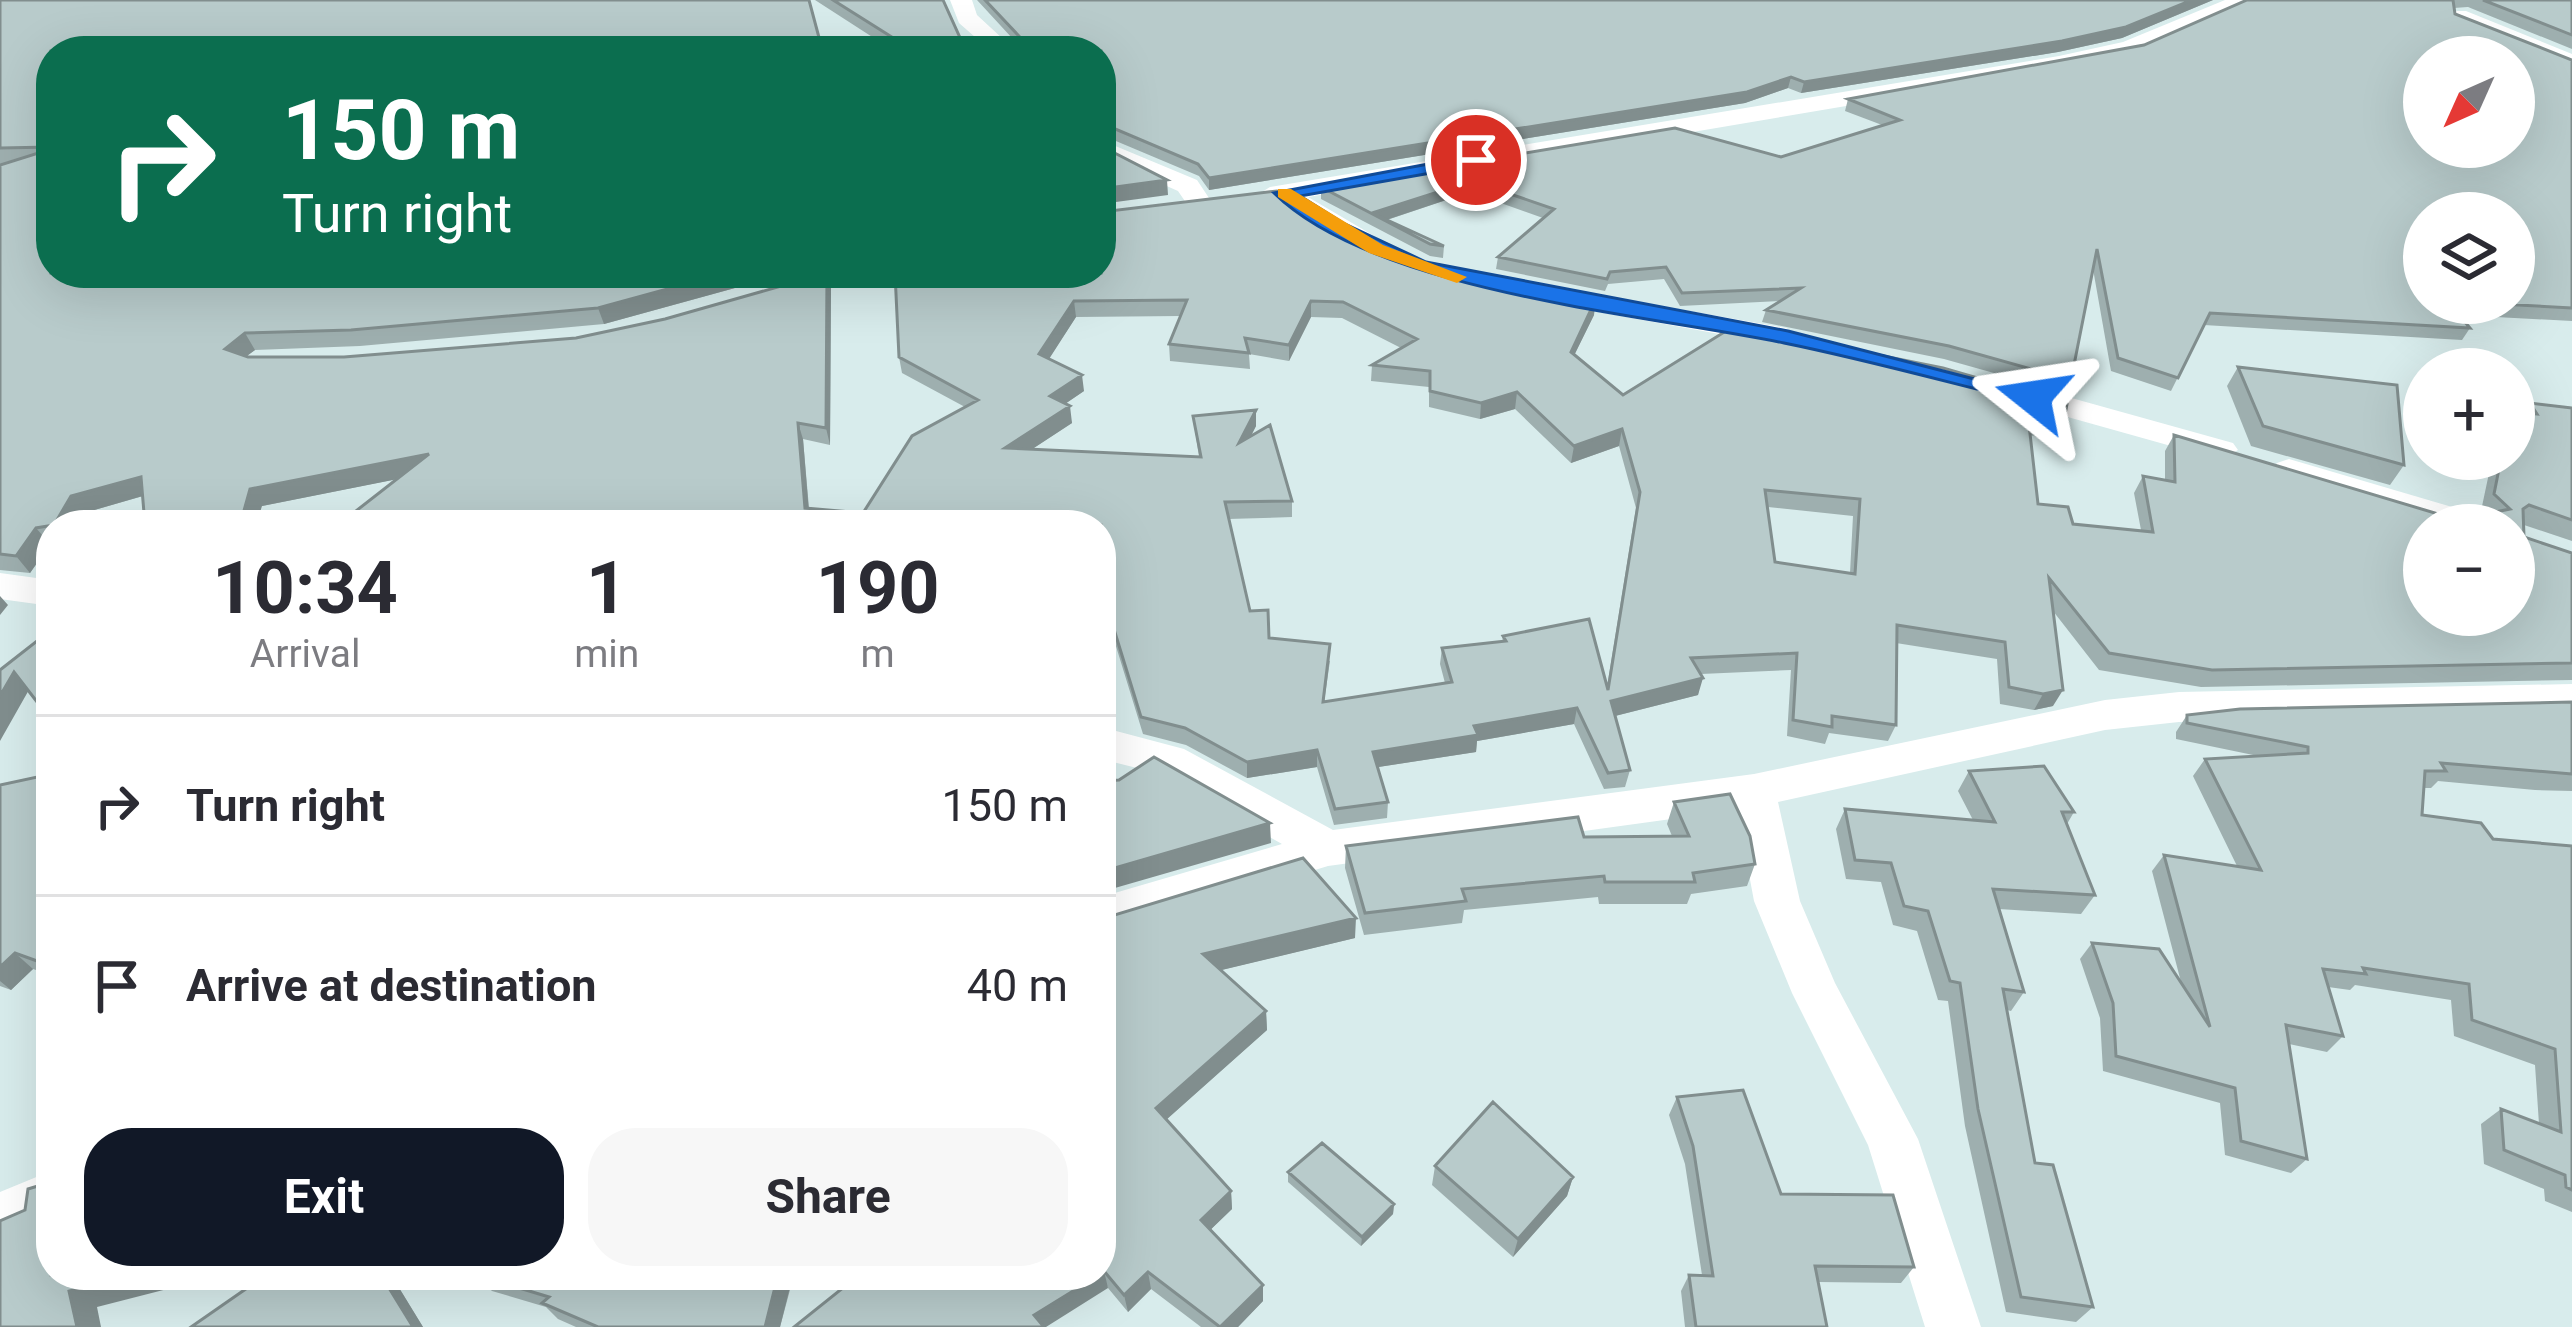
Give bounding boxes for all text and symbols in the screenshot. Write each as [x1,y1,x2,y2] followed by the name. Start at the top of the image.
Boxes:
[2403,36,2535,168] north arrow
[2403,36,2535,636] map controls
[282,81,520,180] text: 150 m
[84,84,240,240] icon: right
[1425,109,1527,211] pin
[1443,127,1509,193] icon: arrive
[282,182,512,245] text: Turn right
[2403,192,2535,324] button: layers
[1970,334,2096,460] position arrow
[2403,348,2535,480] button: +
[2403,504,2535,636] button: −
[212,546,398,631] text: 10:34
[586,546,627,631] text: 1
[816,546,940,631] text: 190
[250,631,360,677] text: Arrival
[574,631,639,677] text: min
[861,631,895,677] text: m
[84,773,150,839] icon: right
[186,779,385,832] text: Turn right
[942,779,1068,832] text: 150 m
[84,953,150,1019] icon: arrive
[186,959,597,1012] text: Arrive at destination
[967,959,1068,1012] text: 40 m
[84,1128,564,1266] button: Exit
[588,1128,1068,1266] button: Share

